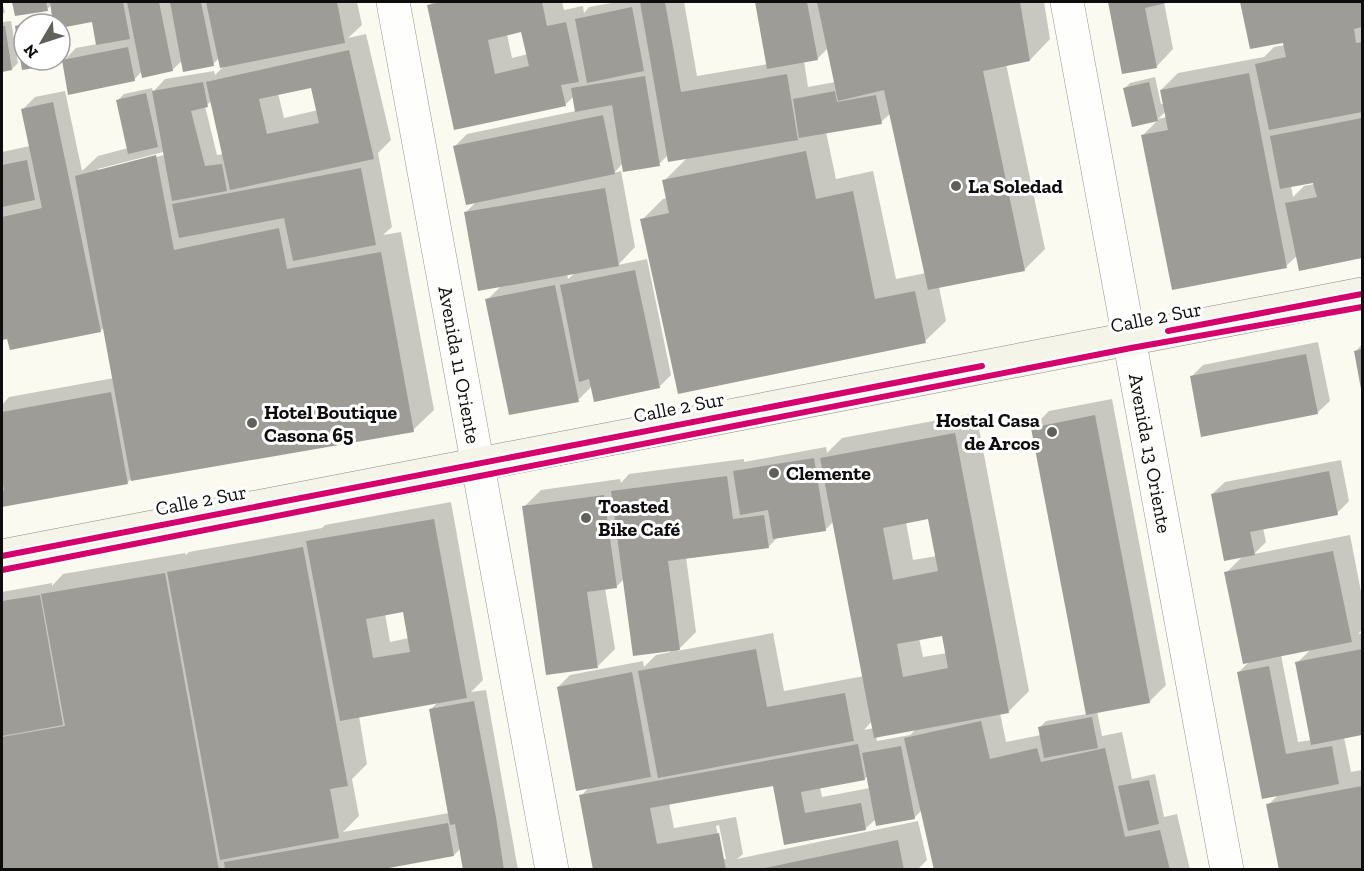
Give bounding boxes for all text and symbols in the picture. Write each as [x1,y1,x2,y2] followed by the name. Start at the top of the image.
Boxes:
[12,12,72,72] north arrow
[20,40,42,62] text: N
[968,174,1063,198] place label: La Soledad
[949,179,963,193] marker: La Soledad
[433,284,486,446] street label: Avenida 11 Oriente
[1108,296,1204,338] street label: Calle 2 Sur
[1124,372,1177,535] street label: Avenida 13 Oriente
[631,386,727,428] street label: Calle 2 Sur
[264,400,398,447] place label: Hotel Boutique Casona 65
[936,408,1040,455] place label: Hostal Casa de Arcos
[245,416,259,430] marker: Hotel Boutique Casona 65
[1045,425,1059,439] marker: Hostal Casa de Arcos
[786,461,871,485] place label: Clemente
[767,466,781,480] marker: Clemente
[153,479,249,521] street label: Calle 2 Sur
[598,494,681,541] place label: Toasted Bike Café
[579,511,593,525] marker: Toasted Bike Café

